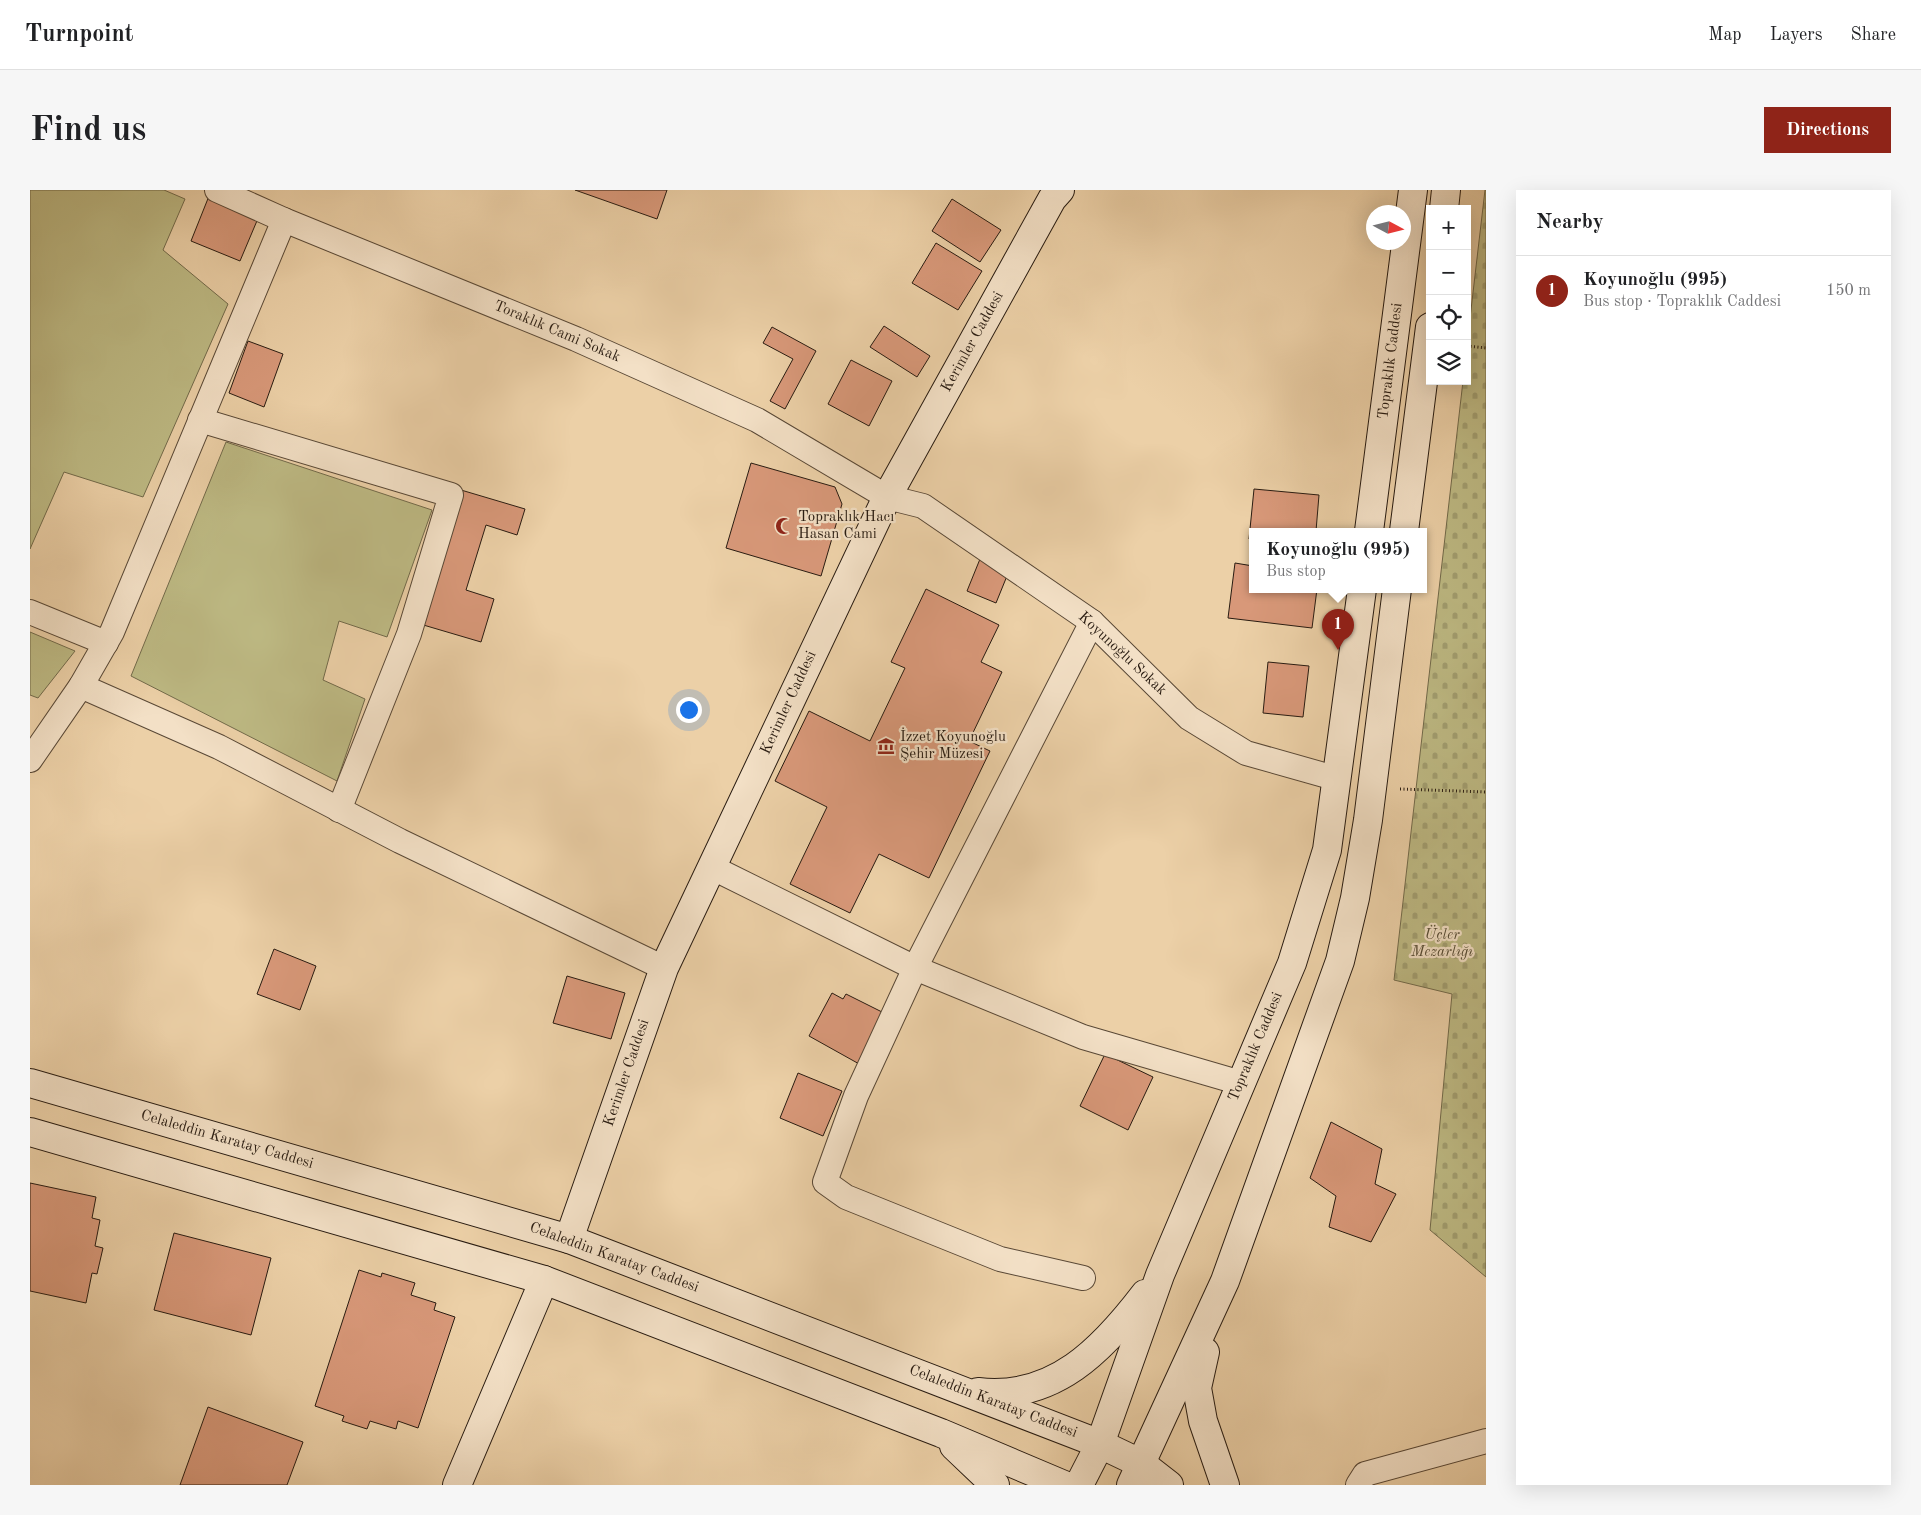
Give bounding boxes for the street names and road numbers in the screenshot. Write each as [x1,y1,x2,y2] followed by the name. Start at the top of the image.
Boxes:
[939,289,1007,395] street label: Kerimler Caddesi
[491,299,623,366] street label: Toraklık Cami Sokak
[1376,302,1406,420] street label: Topraklık Caddesi
[1075,610,1169,699] street label: Koyunoğlu Sokak
[758,649,820,757] street label: Kerimler Caddesi
[1226,990,1286,1104] street label: Topraklık Caddesi
[602,1017,652,1129] street label: Kerimler Caddesi
[139,1108,315,1172] street label: Celaleddin Karatay Caddesi
[527,1220,701,1296] street label: Celaleddin Karatay Caddesi
[907,1363,1079,1441] street label: Celaleddin Karatay Caddesi

